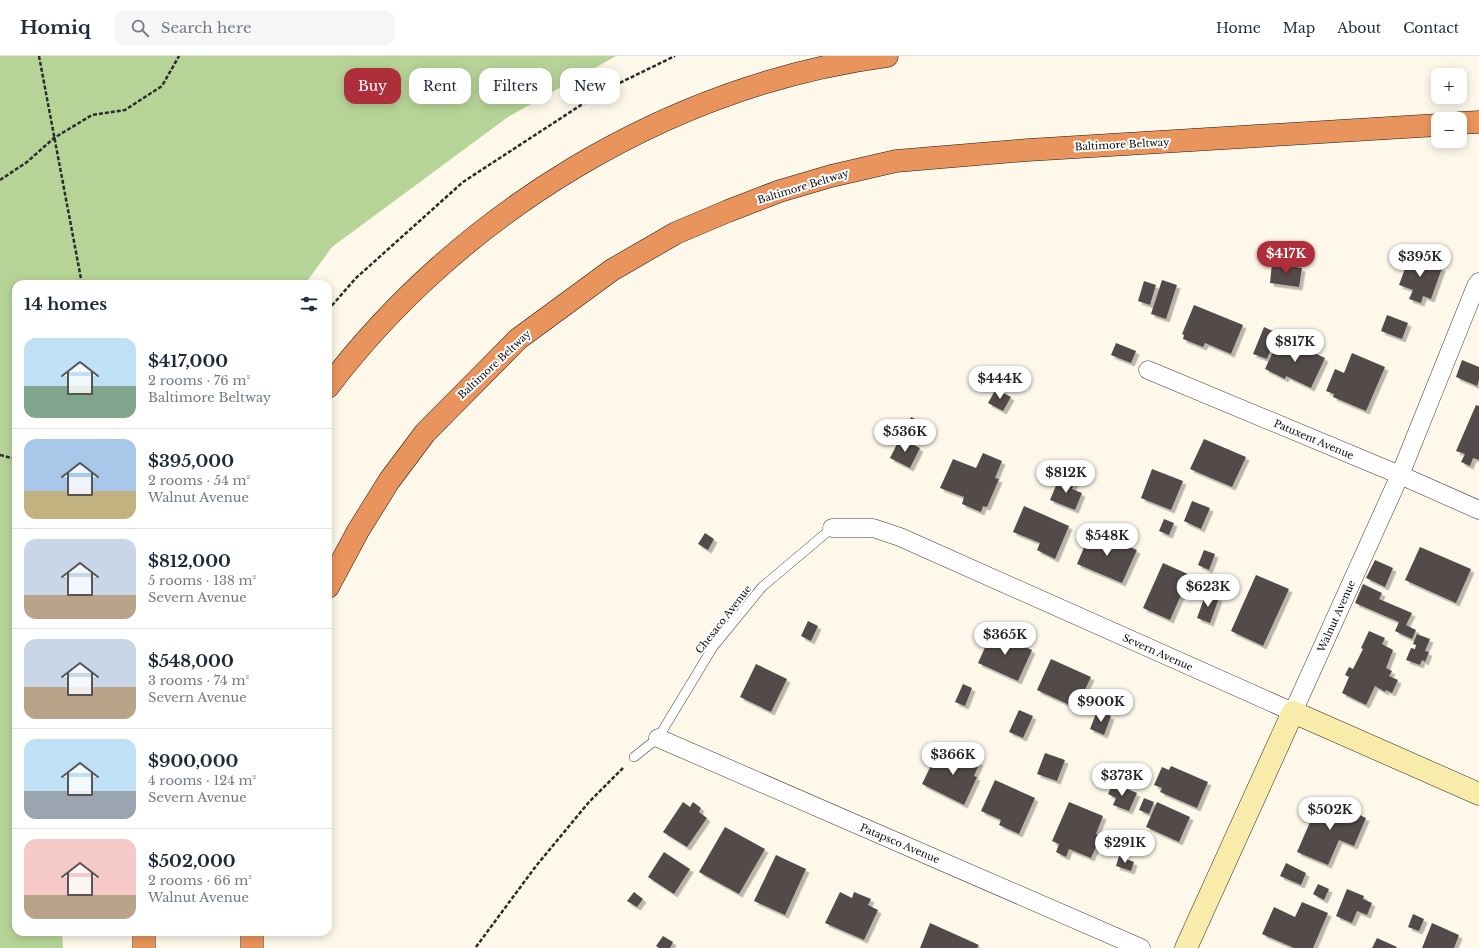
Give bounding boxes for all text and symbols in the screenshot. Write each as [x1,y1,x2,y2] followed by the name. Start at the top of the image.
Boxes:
[115,10,395,46] search box
[20,16,91,39] text: Homiq
[129,17,151,39] icon: search
[161,18,252,37] text: Search here
[1216,19,1261,37] text: Home
[1283,19,1315,37] text: Map
[1337,19,1381,37] text: About
[1403,19,1459,37] text: Contact
[344,68,401,104] chip: Buy
[409,68,471,104] chip: Rent
[479,68,552,104] chip: Filters
[560,68,620,104] chip: New
[1431,68,1467,148] map controls
[1431,68,1467,104] button: +
[1431,112,1467,148] button: −
[1074,135,1170,153] street label: Baltimore Beltway
[756,166,851,207] street label: Baltimore Beltway
[1258,241,1314,275] pin: $417K
[1392,244,1448,278] pin: $395K
[1266,245,1306,262] text: $417K
[1398,248,1442,265] text: $395K
[298,293,320,315] icon: filters
[24,294,107,315] text: 14 homes
[455,327,534,401] street label: Baltimore Beltway
[1267,329,1323,363] pin: $817K
[1275,333,1315,350] text: $817K
[148,351,228,372] text: $417,000
[56,354,104,402] icon: home
[972,366,1028,400] pin: $444K
[978,370,1022,387] text: $444K
[148,372,250,389] text: 2 rooms · 76 m²
[148,389,271,406] text: Baltimore Beltway
[1272,417,1356,462] street label: Patuxent Avenue
[877,419,933,453] pin: $536K
[883,423,927,440] text: $536K
[148,451,234,472] text: $395,000
[56,455,104,503] icon: home
[1038,460,1094,494] pin: $812K
[1045,464,1087,481] text: $812K
[148,472,250,489] text: 2 rooms · 54 m²
[148,489,249,506] text: Walnut Avenue
[1079,523,1135,557] pin: $548K
[1085,527,1129,544] text: $548K
[148,551,231,572] text: $812,000
[56,555,104,603] icon: home
[148,572,256,589] text: 5 rooms · 138 m²
[1180,574,1236,608] pin: $623K
[1186,578,1230,595] text: $623K
[1314,578,1358,655] street label: Walnut Avenue
[693,582,754,656] street label: Chesaco Avenue
[148,589,247,606] text: Severn Avenue
[977,622,1033,656] pin: $365K
[983,626,1027,643] text: $365K
[1120,631,1195,674] street label: Severn Avenue
[148,651,234,672] text: $548,000
[56,655,104,703] icon: home
[148,672,249,689] text: 3 rooms · 74 m²
[148,689,247,706] text: Severn Avenue
[1073,689,1129,723] pin: $900K
[1077,693,1125,710] text: $900K
[925,742,981,776] pin: $366K
[931,746,975,763] text: $366K
[148,751,238,772] text: $900,000
[56,755,104,803] icon: home
[1094,763,1150,797] pin: $373K
[1101,767,1143,784] text: $373K
[148,772,256,789] text: 4 rooms · 124 m²
[148,789,247,806] text: Severn Avenue
[1302,797,1358,831] pin: $502K
[1307,801,1353,818] text: $502K
[858,821,942,866] street label: Patapsco Avenue
[1097,830,1153,864] pin: $291K
[1104,834,1146,851] text: $291K
[148,851,236,872] text: $502,000
[56,855,104,903] icon: home
[148,872,252,889] text: 2 rooms · 66 m²
[148,889,249,906] text: Walnut Avenue

